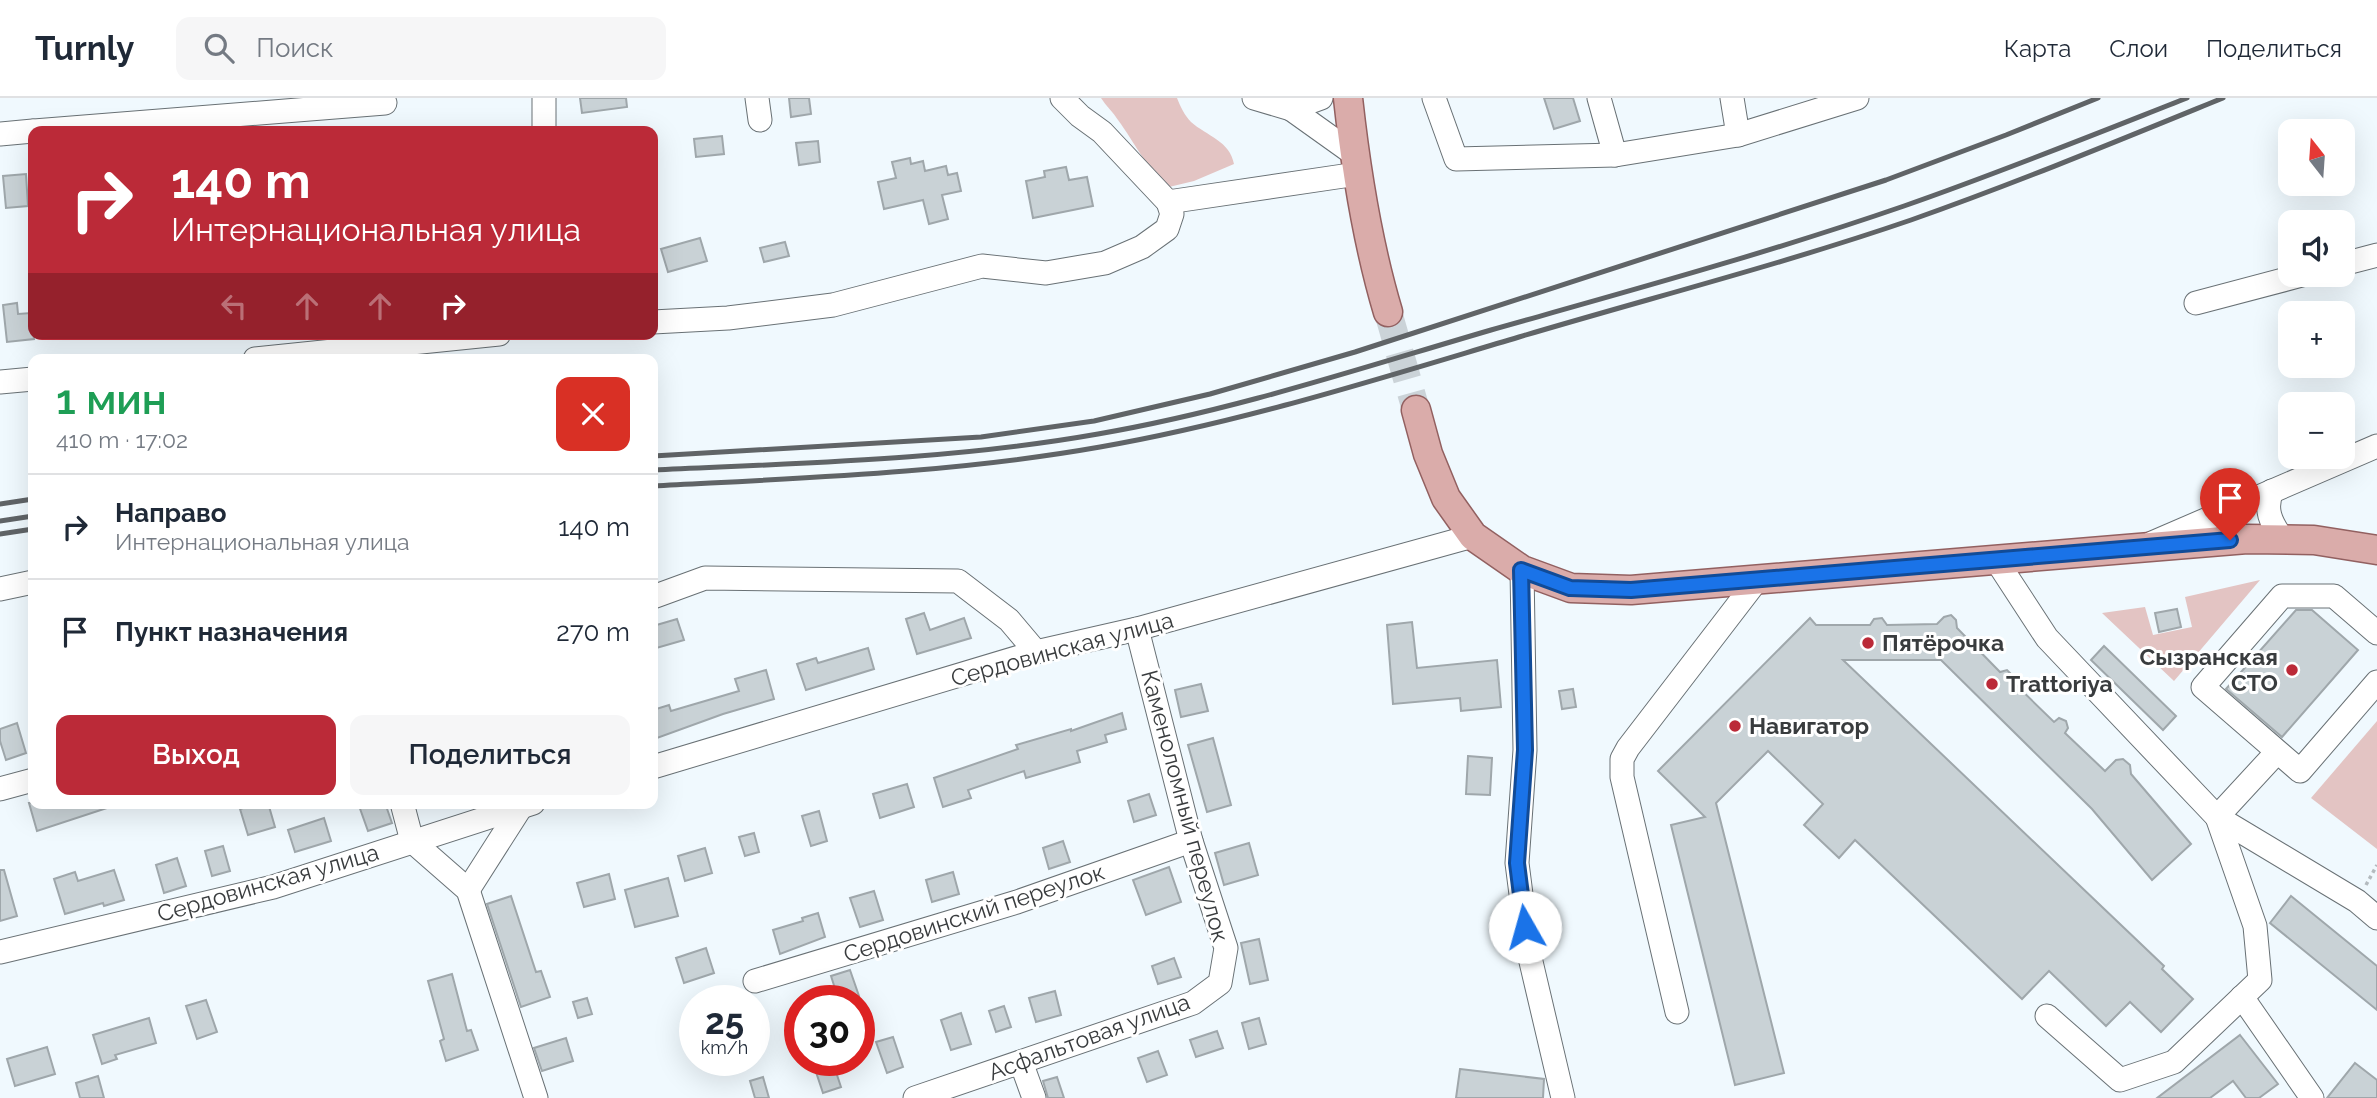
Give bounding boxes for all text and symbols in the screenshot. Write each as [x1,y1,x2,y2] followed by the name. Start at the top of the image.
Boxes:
[176,17,666,80] search box
[35,29,134,68] text: Turnly
[200,29,238,67] icon: search
[256,33,334,63] text: Поиск
[2004,34,2071,63] text: Карта
[2109,34,2168,63] text: Слои
[2206,34,2342,63] text: Поделиться
[2278,119,2356,196] north arrow
[2278,119,2355,469] map controls
[171,152,311,209] text: 140 m
[56,154,147,245] icon: right
[2278,210,2355,287] button: sound
[171,211,581,248] text: Интернациональная улица
[215,287,253,325] icon: left
[288,287,326,325] icon: ahead
[361,287,399,325] icon: ahead
[434,287,472,325] icon: right
[2278,301,2355,378] button: +
[56,375,167,424] text: 1 мин
[556,377,630,451] button: close
[2278,392,2355,469] button: −
[56,426,188,453] text: 410 m · 17:02
[2200,468,2260,540] pin
[2211,479,2249,517] icon: arrive
[115,498,226,528] text: Направо
[56,508,94,546] icon: right
[558,512,630,542] text: 140 m
[115,528,410,555] text: Интернациональная улица
[948,606,1176,691] street label: Сердовинская улица
[56,613,94,651] icon: arrive
[115,617,348,647] text: Пункт назначения
[556,617,630,647] text: 270 m
[1882,629,2004,656] place label: Пятёрочка
[1860,635,1876,651] marker: Пятёрочка
[2140,643,2278,696] place label: Сызранская СТО
[2284,662,2300,678] marker: Сызранская СТО
[1136,667,1235,945] street label: Каменоломный переулок
[2006,670,2113,697] place label: Trattoriya
[1984,676,2000,692] marker: Trattoriya
[1749,712,1869,739] place label: Навигатор
[56,715,336,795] button: Выход
[350,715,630,795] button: Поделиться
[1727,718,1743,734] marker: Навигатор
[154,838,382,927] street label: Сердовинская улица
[840,858,1108,968] street label: Сердовинский переулок
[1488,890,1562,964] position arrow
[784,985,875,1076] speed limit sign: 30
[984,988,1193,1086] street label: Асфальтовая улица
[705,1001,744,1042] text: 25
[701,1037,748,1058] text: km/h

